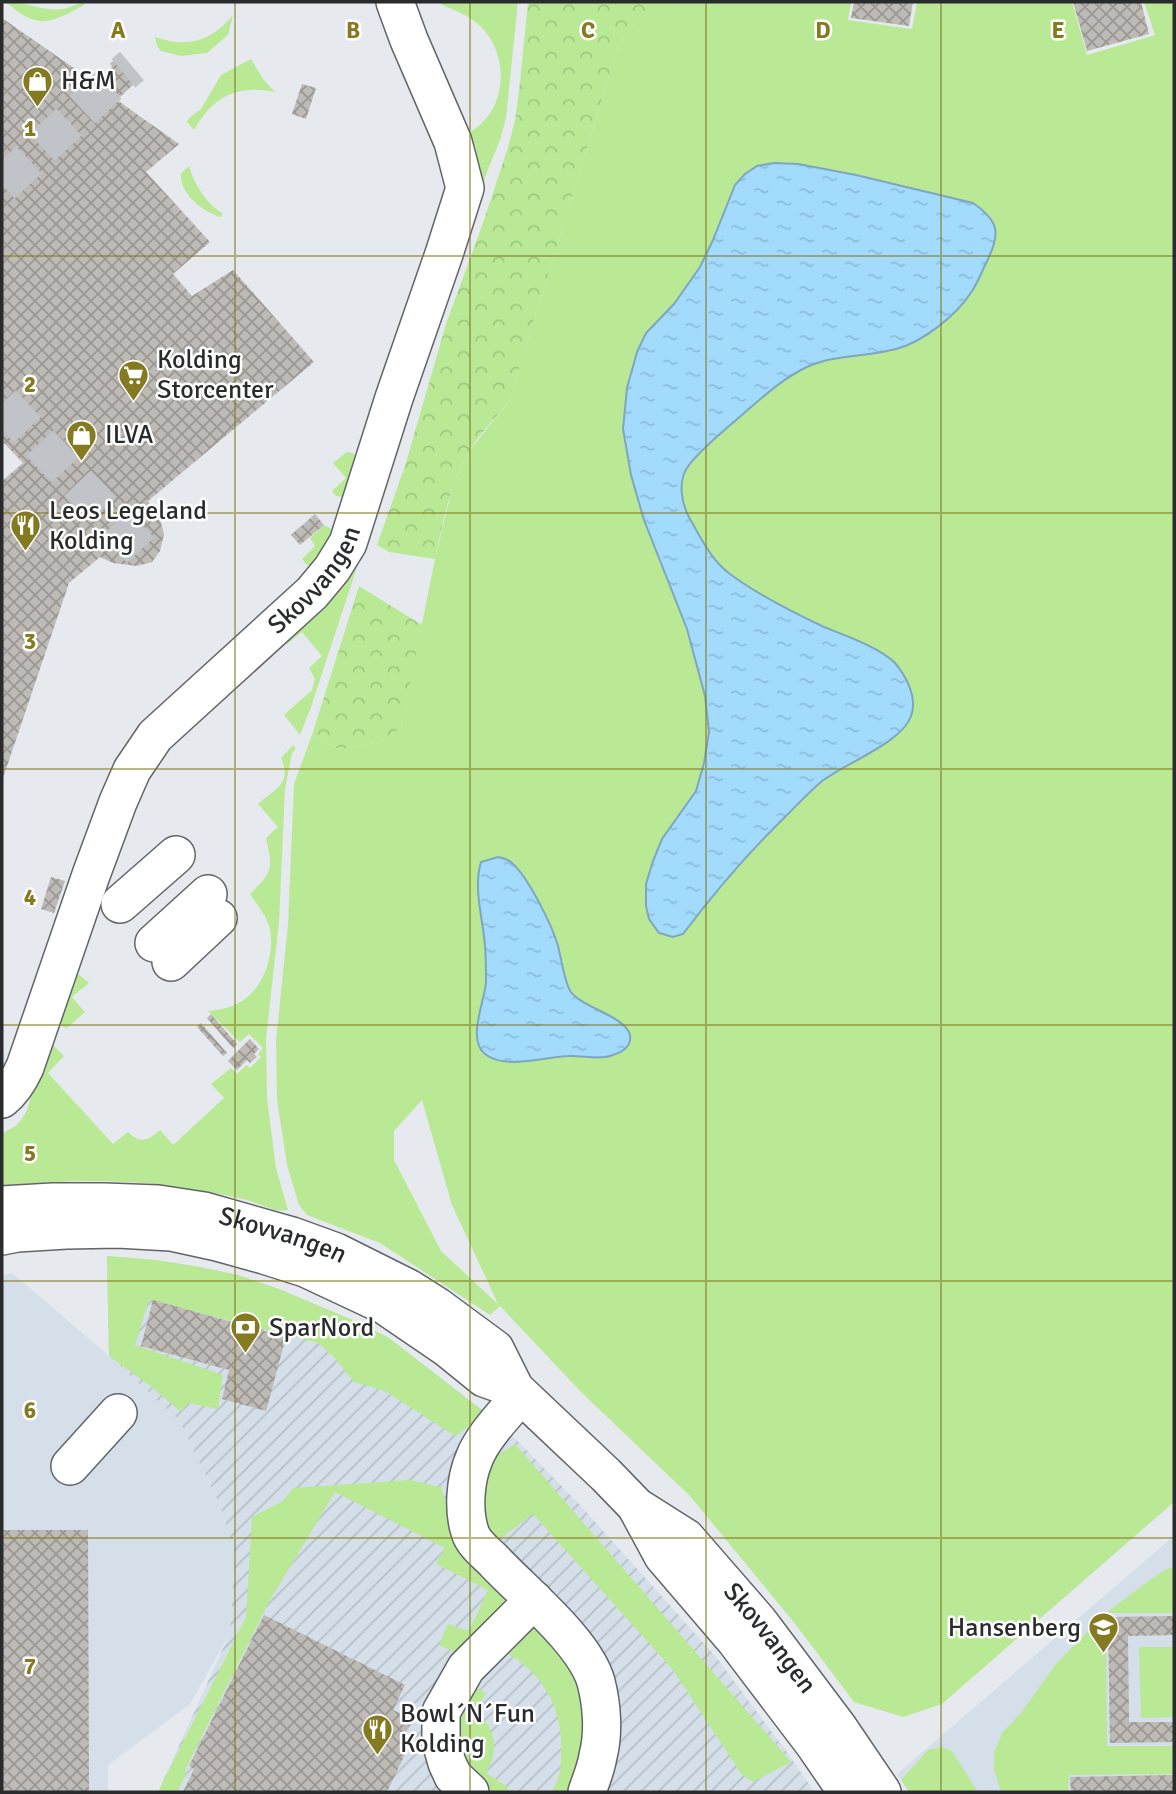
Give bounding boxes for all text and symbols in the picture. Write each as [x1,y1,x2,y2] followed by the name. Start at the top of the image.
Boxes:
[111,16,126,45] text: A
[346,16,360,45] text: B
[581,16,595,45] text: C
[815,16,831,45] text: D
[1051,16,1065,45] text: E
[21,64,55,108] shop icon: H&M
[61,65,116,97] place label: H&M
[24,114,36,143] text: 1
[157,344,274,406] place label: Kolding Storcenter
[117,358,151,402] supermarket icon: Kolding Storcenter
[24,370,36,399] text: 2
[65,418,99,462] shop icon: ILVA
[105,419,153,451] place label: ILVA
[49,495,207,557] place label: Leos Legeland Kolding
[9,509,43,553] restaurant icon: Leos Legeland Kolding
[261,523,368,641] street label: Skovvangen
[24,627,36,656] text: 3
[24,883,36,912] text: 4
[24,1139,36,1168] text: 5
[215,1200,352,1271] street label: Skovvangen
[229,1311,263,1355] bank icon: SparNord
[269,1312,374,1344] place label: SparNord
[24,1396,36,1425] text: 6
[716,1576,823,1700] street label: Skovvangen
[1087,1611,1121,1655] school or university icon: Hansenberg
[948,1612,1081,1644] place label: Hansenberg
[24,1652,36,1681] text: 7
[400,1698,535,1760] place label: Bowl´N´Fun Kolding
[360,1712,394,1756] restaurant icon: Bowl´N´Fun Kolding

